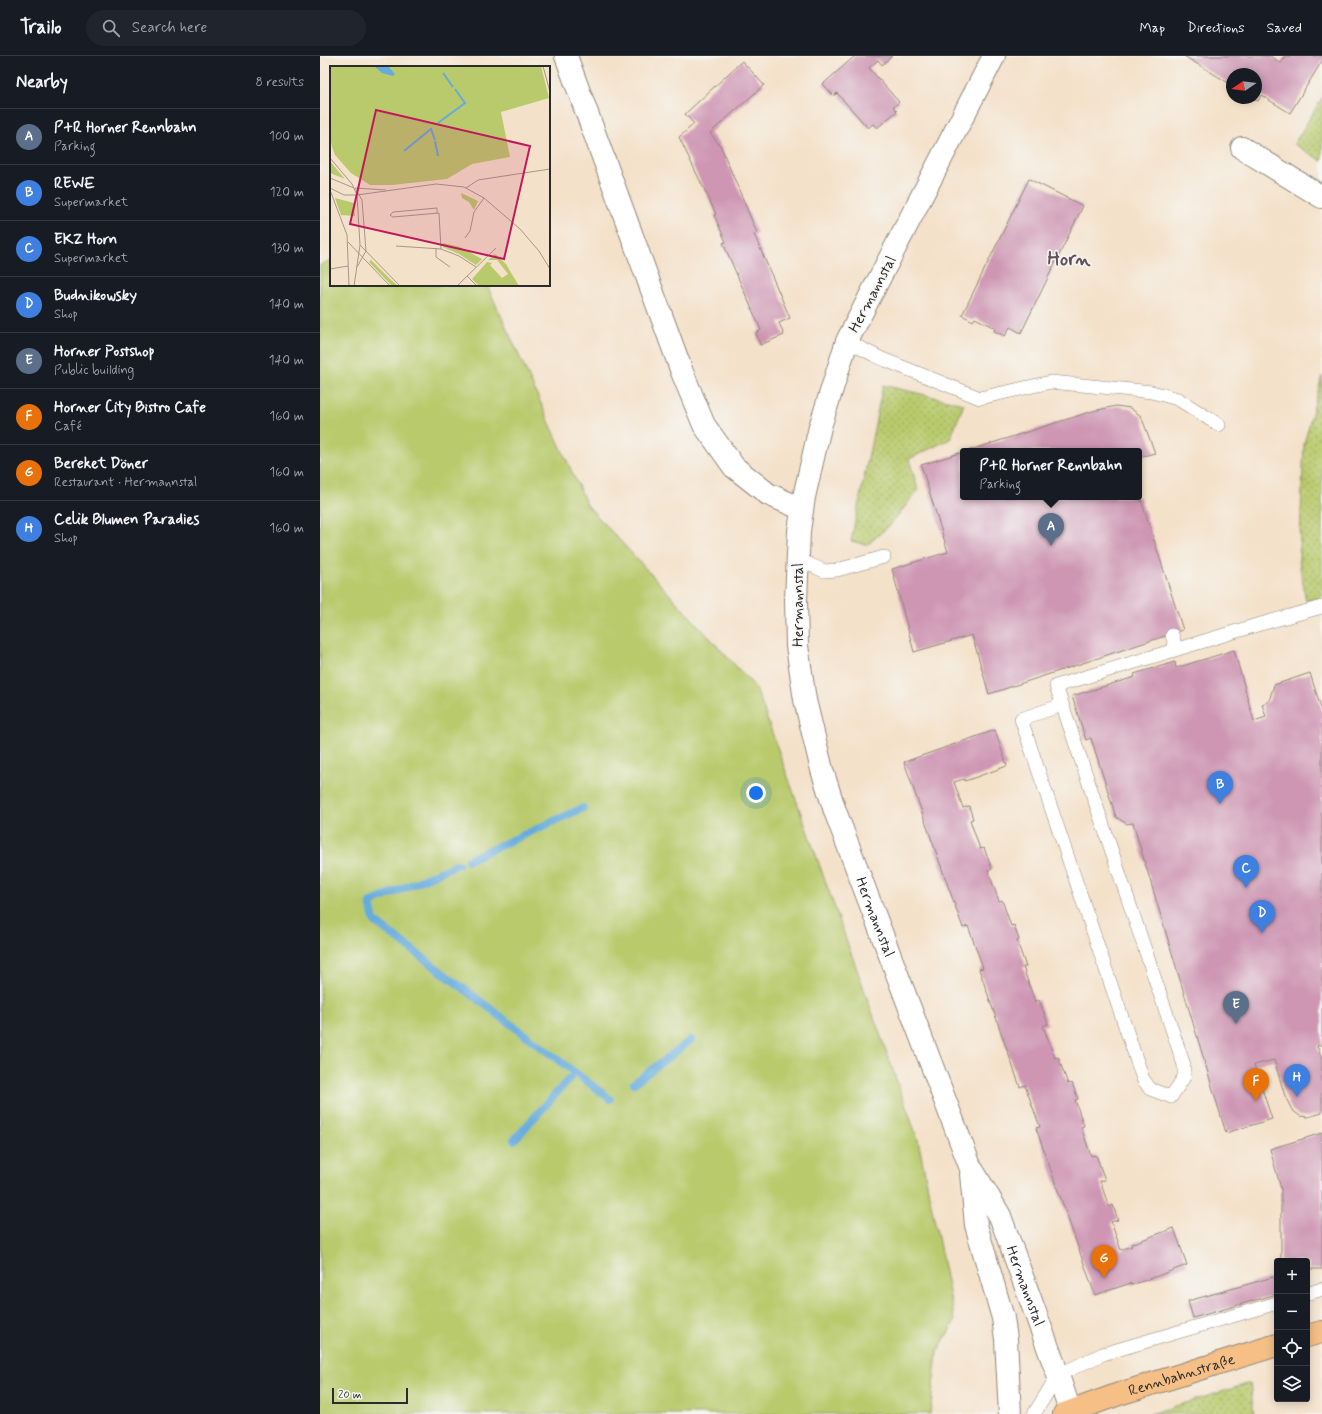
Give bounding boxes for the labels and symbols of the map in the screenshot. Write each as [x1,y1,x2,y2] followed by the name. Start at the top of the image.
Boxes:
[330,66,550,286] inset map
[1226,68,1262,104] north arrow
[1048,247,1090,272] district label: Horn
[844,253,901,336] street label: Hermannstal
[1038,513,1064,546] pin: A
[789,563,809,647] street label: Hermannstal
[1207,771,1233,804] pin: B
[746,783,766,803] your location
[1233,855,1259,888] pin: C
[850,874,899,960] street label: Hermannstal
[1249,900,1275,933] pin: D
[1223,991,1249,1024] pin: E
[1284,1064,1310,1097] pin: H
[1243,1068,1269,1101] pin: F
[1001,1243,1048,1329] street label: Hermannstal
[1091,1245,1117,1278] pin: G
[1126,1350,1237,1401] street label: Rennbahnstraße
[332,1386,408,1405] scale bar

